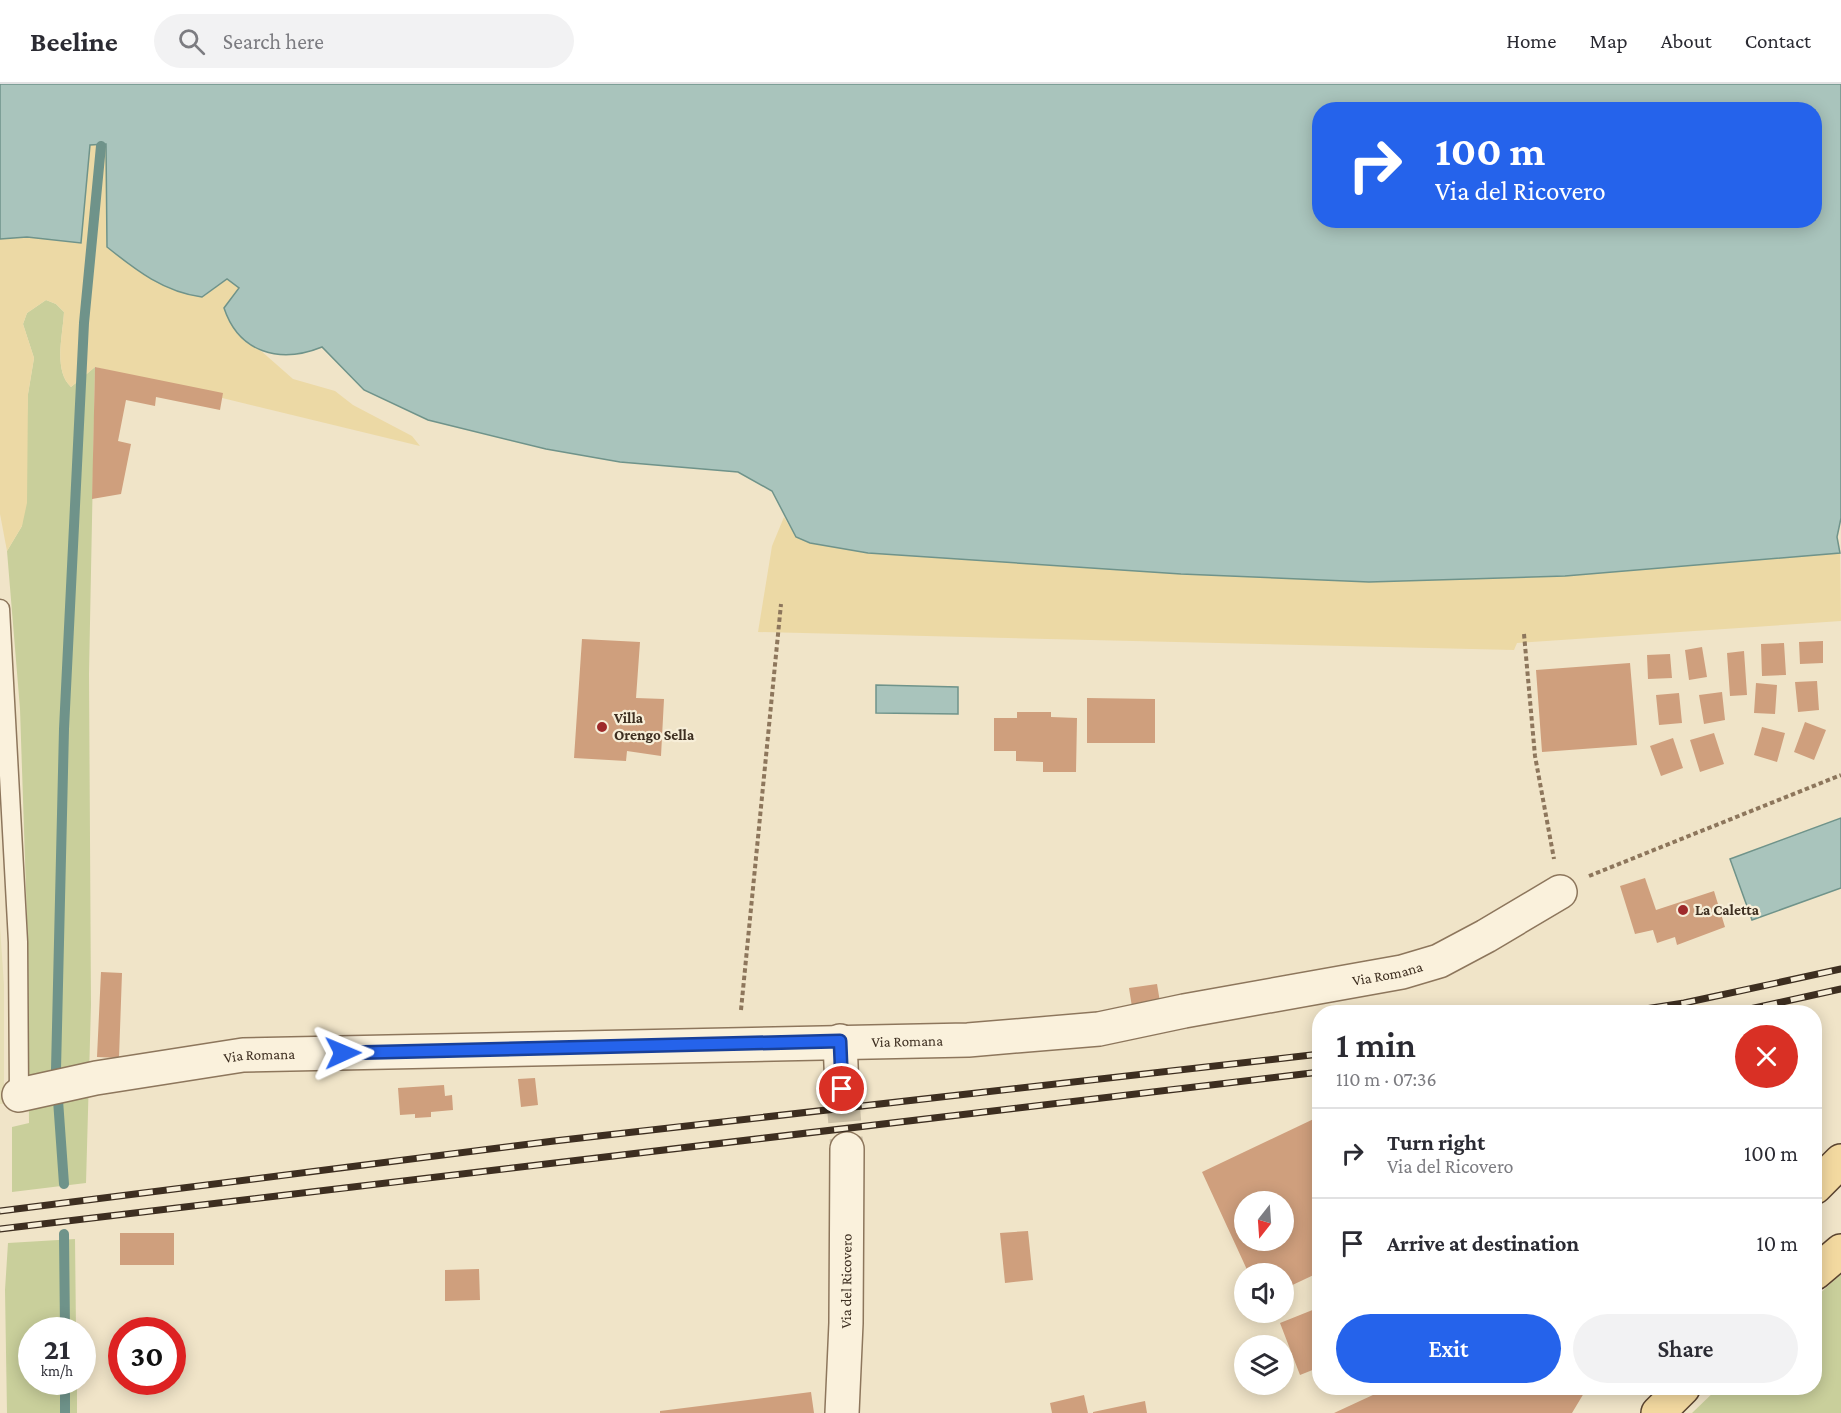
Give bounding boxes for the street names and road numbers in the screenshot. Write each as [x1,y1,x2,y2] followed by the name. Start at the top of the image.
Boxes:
[1351,958,1425,989] street label: Via Romana
[871,1033,943,1050] street label: Via Romana
[223,1046,295,1066] street label: Via Romana
[838,1234,855,1329] street label: Via del Ricovero

